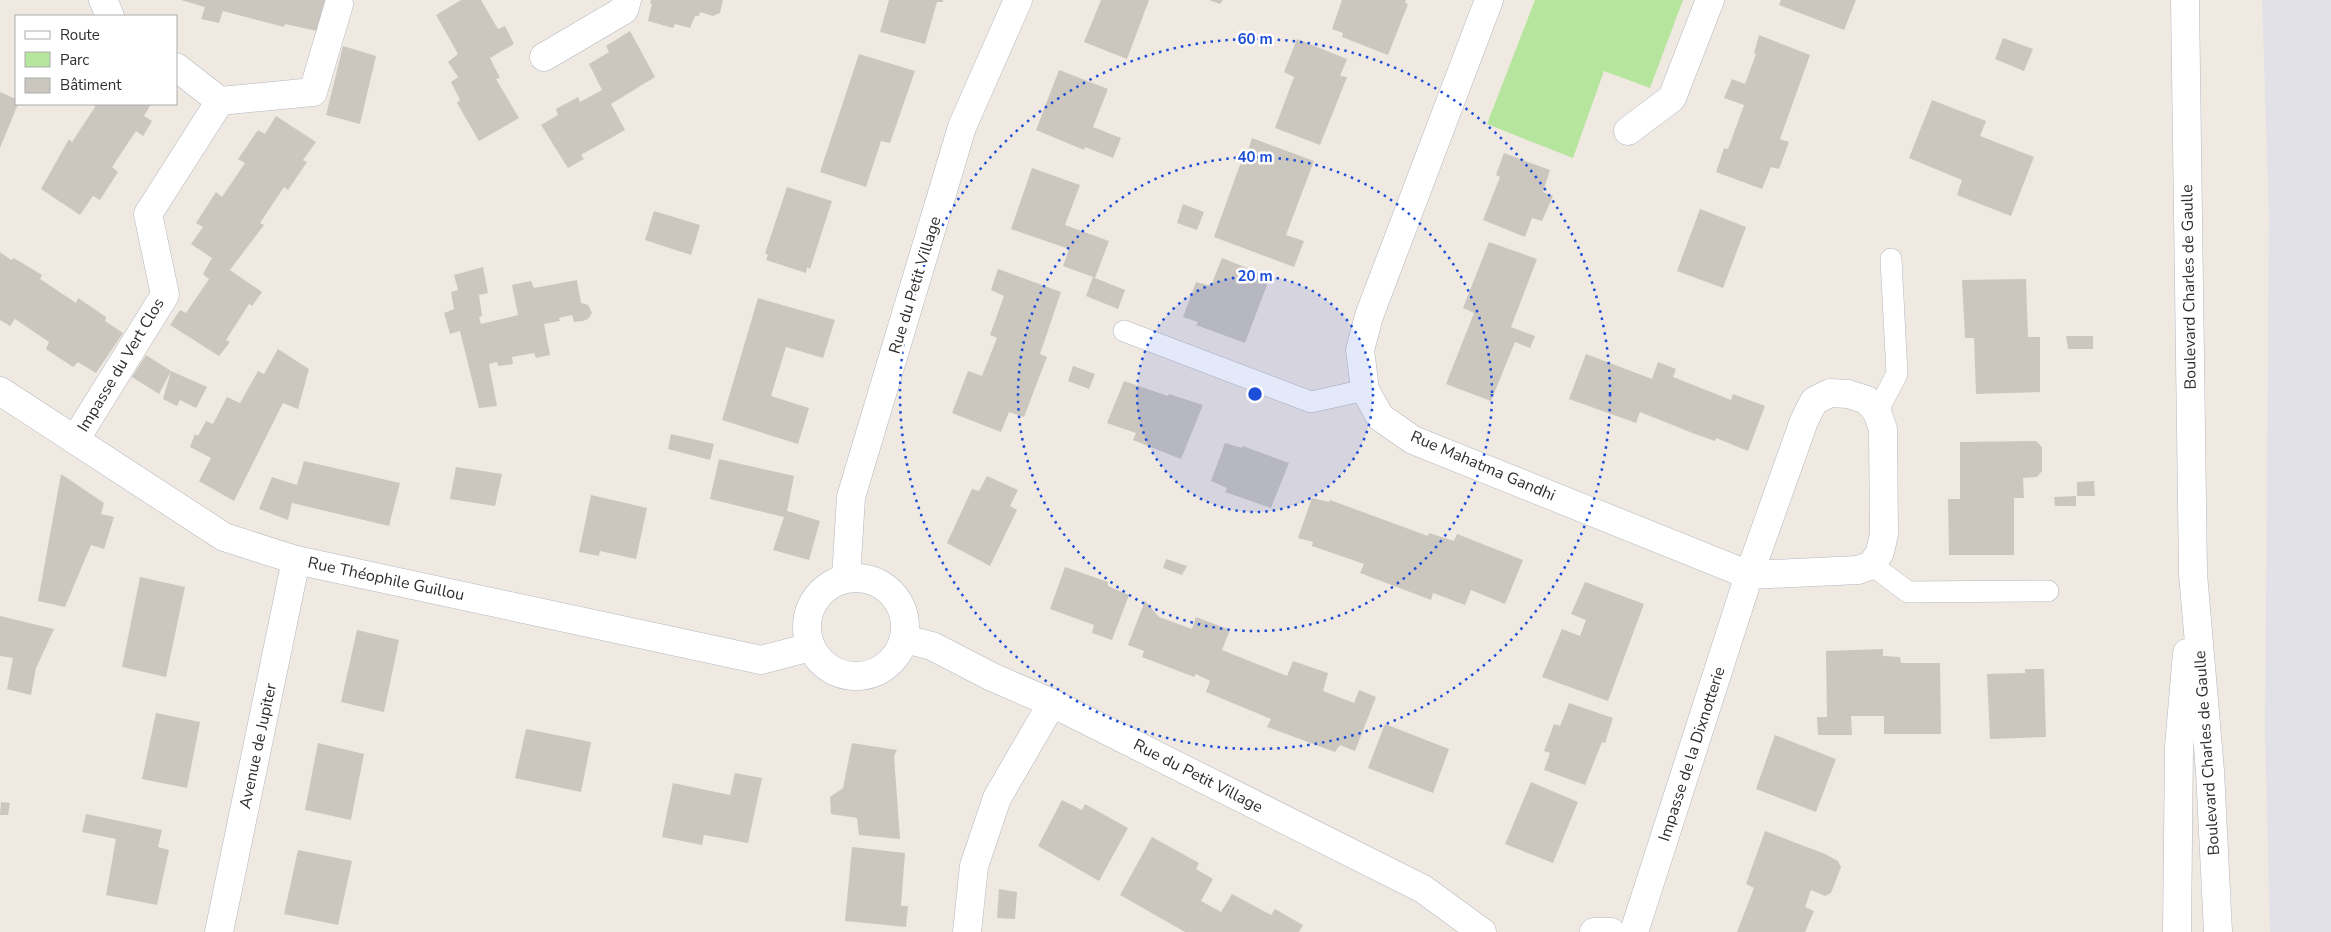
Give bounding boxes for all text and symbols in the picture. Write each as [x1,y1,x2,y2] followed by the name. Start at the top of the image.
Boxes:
[15,15,178,105] legend
[60,25,100,45] text: Route
[1237,29,1273,49] text: 60 m
[60,50,89,70] text: Parc
[60,75,122,95] text: Bâtiment
[1237,147,1273,167] text: 40 m
[2176,184,2202,390] street label: Boulevard Charles de Gaulle
[884,214,946,356] street label: Rue du Petit Village
[1237,266,1273,286] text: 20 m
[72,294,170,436] street label: Impasse du Vert Clos
[1246,385,1264,403] centre of rings
[1407,426,1559,506] street label: Rue Mahatma Gandhi
[306,552,466,606] street label: Rue Théophile Guillou
[2189,650,2225,856] street label: Boulevard Charles de Gaulle
[1653,664,1731,844] street label: Impasse de la Dixnotterie
[234,681,282,811] street label: Avenue de Jupiter
[1129,734,1267,818] street label: Rue du Petit Village

